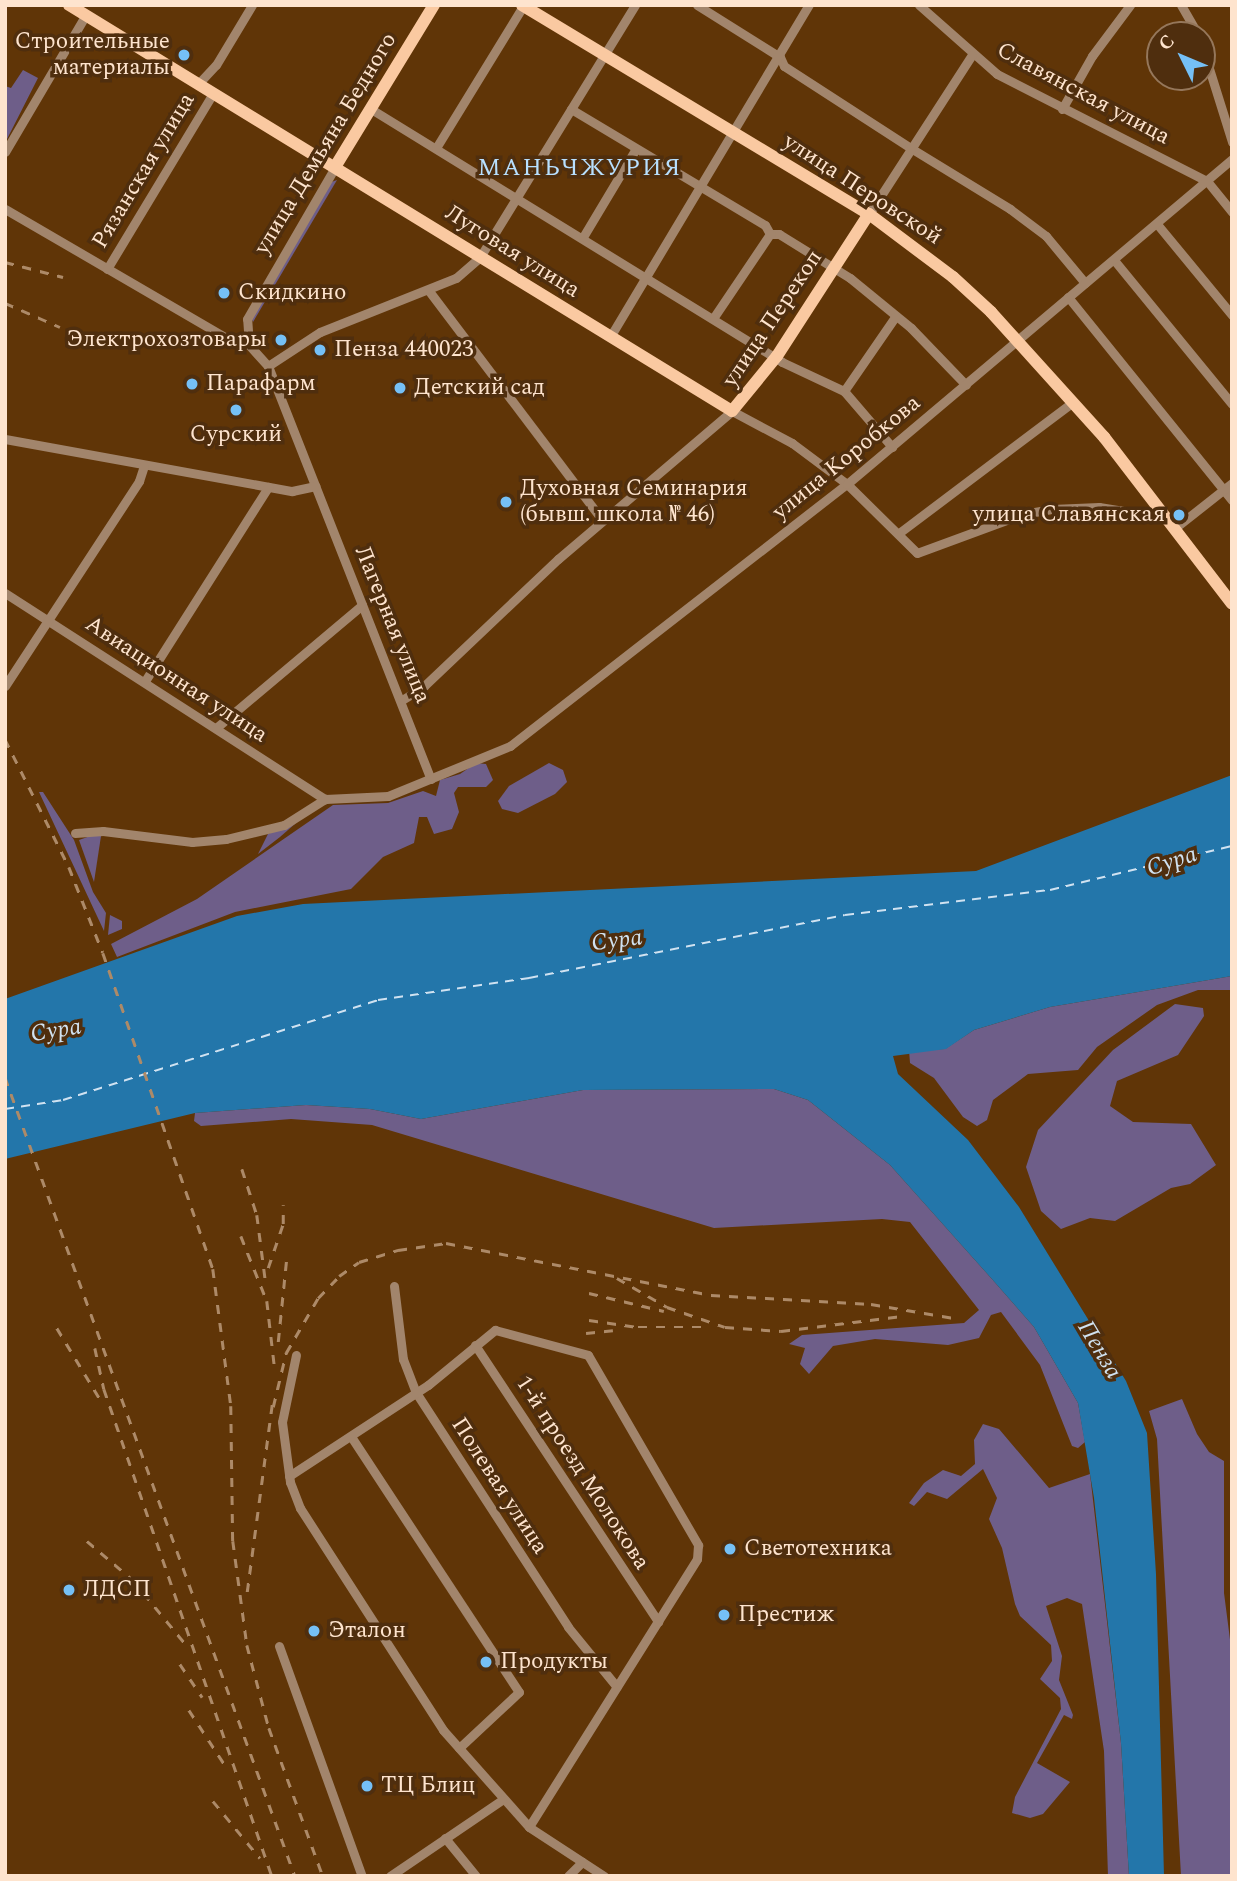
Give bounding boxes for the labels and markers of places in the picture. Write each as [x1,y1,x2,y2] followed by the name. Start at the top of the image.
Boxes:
[15,28,170,82] place label: Строительные материалы
[176,47,192,63] marker: Строительные материалы
[238,279,346,307] place label: Скидкино
[216,285,232,301] marker: Скидкино
[66,326,267,354] place label: Электрохозтовары
[273,332,289,348] marker: Электрохозтовары
[334,336,474,364] place label: Пенза 440023
[312,342,328,358] marker: Пенза 440023
[206,370,316,398] place label: Парафарм
[414,374,545,402] place label: Детский сад
[184,376,200,392] marker: Парафарм
[392,380,408,396] marker: Детский сад
[228,402,244,418] marker: Сурский
[190,421,282,449] place label: Сурский
[520,475,748,529] place label: Духовная Семинария (бывш. школа № 46)
[498,494,514,510] marker: Духовная Семинария (бывш. школа № 46)
[973,501,1165,529] place label: улица Славянская
[1171,507,1187,523] marker: улица Славянская
[744,1535,892,1563] place label: Светотехника
[722,1541,738,1557] marker: Светотехника
[83,1576,151,1604] place label: ЛДСП
[61,1582,77,1598] marker: ЛДСП
[738,1601,834,1629] place label: Престиж
[716,1607,732,1623] marker: Престиж
[328,1617,406,1645] place label: Эталон
[306,1623,322,1639] marker: Эталон
[500,1648,608,1676] place label: Продукты
[478,1654,494,1670] marker: Продукты
[381,1772,475,1800] place label: ТЦ Блиц
[359,1778,375,1794] marker: ТЦ Блиц

